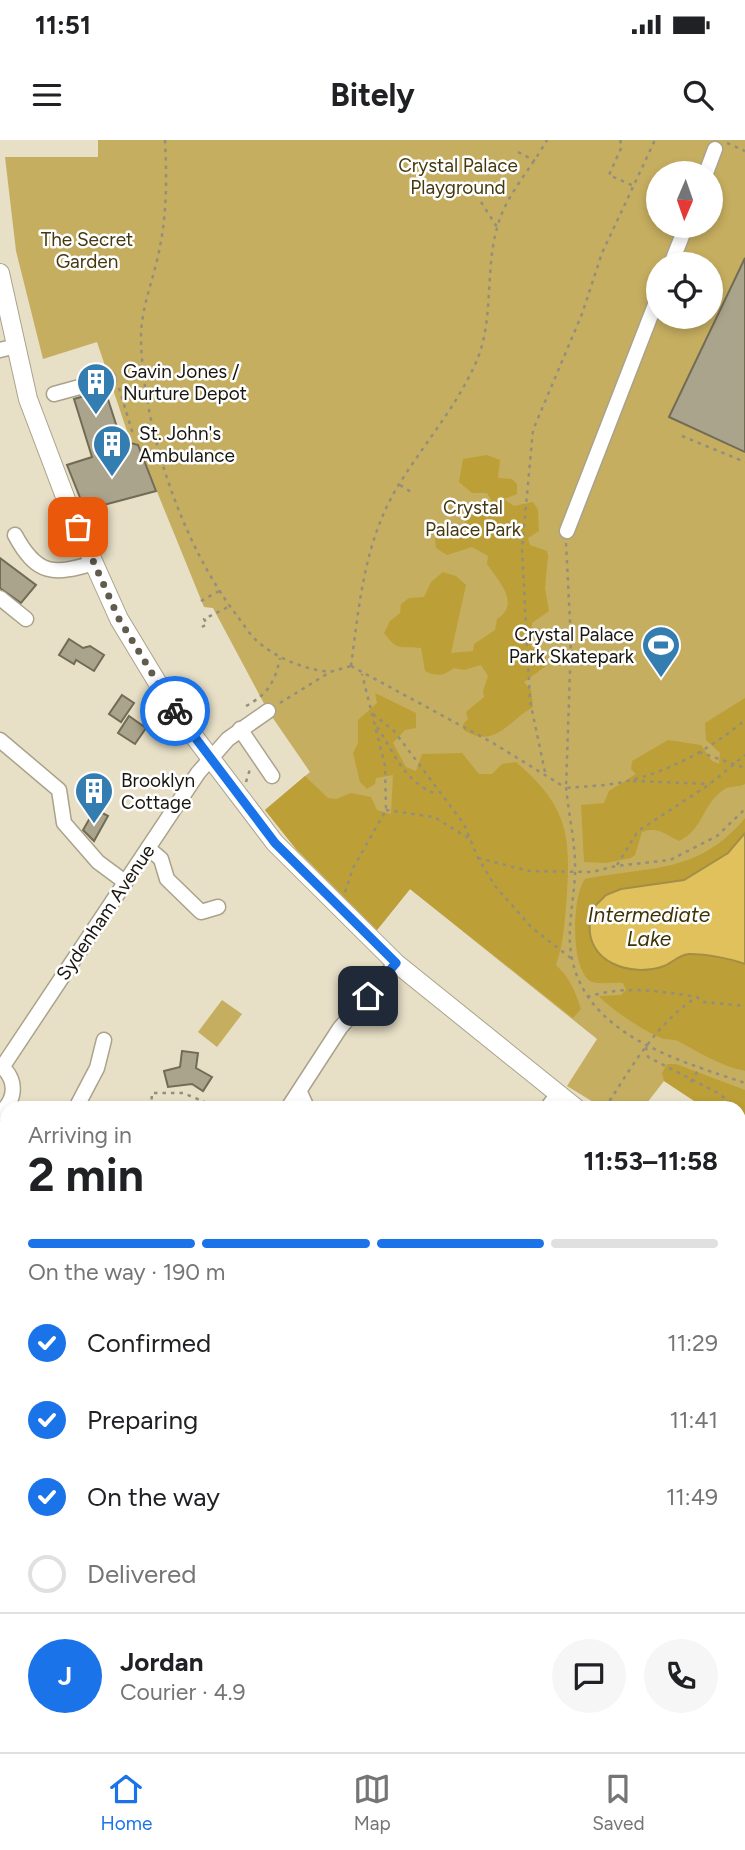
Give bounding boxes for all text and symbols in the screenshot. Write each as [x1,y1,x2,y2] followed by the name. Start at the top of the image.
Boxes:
[35,9,91,41] text: 11:51
[28,76,66,114] icon: menu
[330,76,415,114] text: Bitely
[679,76,717,114] icon: search
[398,154,518,199] park label: Crystal Palace Playground
[646,161,723,238] north arrow
[646,161,723,329] map controls
[41,228,133,273] park label: The Secret Garden
[646,252,723,329] button: locate
[123,360,247,405] place label: Gavin Jones / Nurture Depot
[75,361,117,416] building icon: Gavin Jones / Nurture Depot
[139,422,235,467] place label: St. John's Ambulance
[91,423,133,478] building icon: St. John's Ambulance
[425,496,522,541] park label: Crystal Palace Park
[48,497,108,557] pin
[59,508,97,546] icon: bag
[509,623,635,668] place label: Crystal Palace Park Skatepark
[640,624,682,679] sports icon: Crystal Palace Park Skatepark
[140,676,210,746] courier
[156,692,194,730] icon: bike
[121,769,195,814] place label: Brooklyn Cottage
[73,770,115,825] building icon: Brooklyn Cottage
[51,840,159,985] street label: Sydenham Avenue
[588,902,711,951] water label: Intermediate Lake
[338,966,398,1026] pin
[349,977,387,1015] icon: home
[28,1121,132,1149] text: Arriving in
[584,1145,718,1177] text: 11:53–11:58
[28,1147,144,1203] text: 2 min
[28,1258,225,1286] text: On the way · 190 m
[28,1324,66,1362] icon: check
[87,1327,211,1359] text: Confirmed
[667,1329,718,1357] text: 11:29
[28,1401,66,1439] icon: check
[87,1404,198,1436] text: Preparing
[669,1406,718,1434] text: 11:41
[28,1478,66,1516] icon: check
[87,1481,220,1513] text: On the way
[666,1483,718,1511] text: 11:49
[87,1558,196,1590] text: Delivered
[552,1639,626,1713] button: chat
[644,1639,718,1713] button: phone
[120,1646,203,1678] text: Jordan
[58,1660,72,1692] text: J
[120,1678,246,1706] text: Courier · 4.9
[100,1770,152,1835] tab: Home
[353,1770,391,1835] tab: Map
[592,1770,645,1835] tab: Saved

